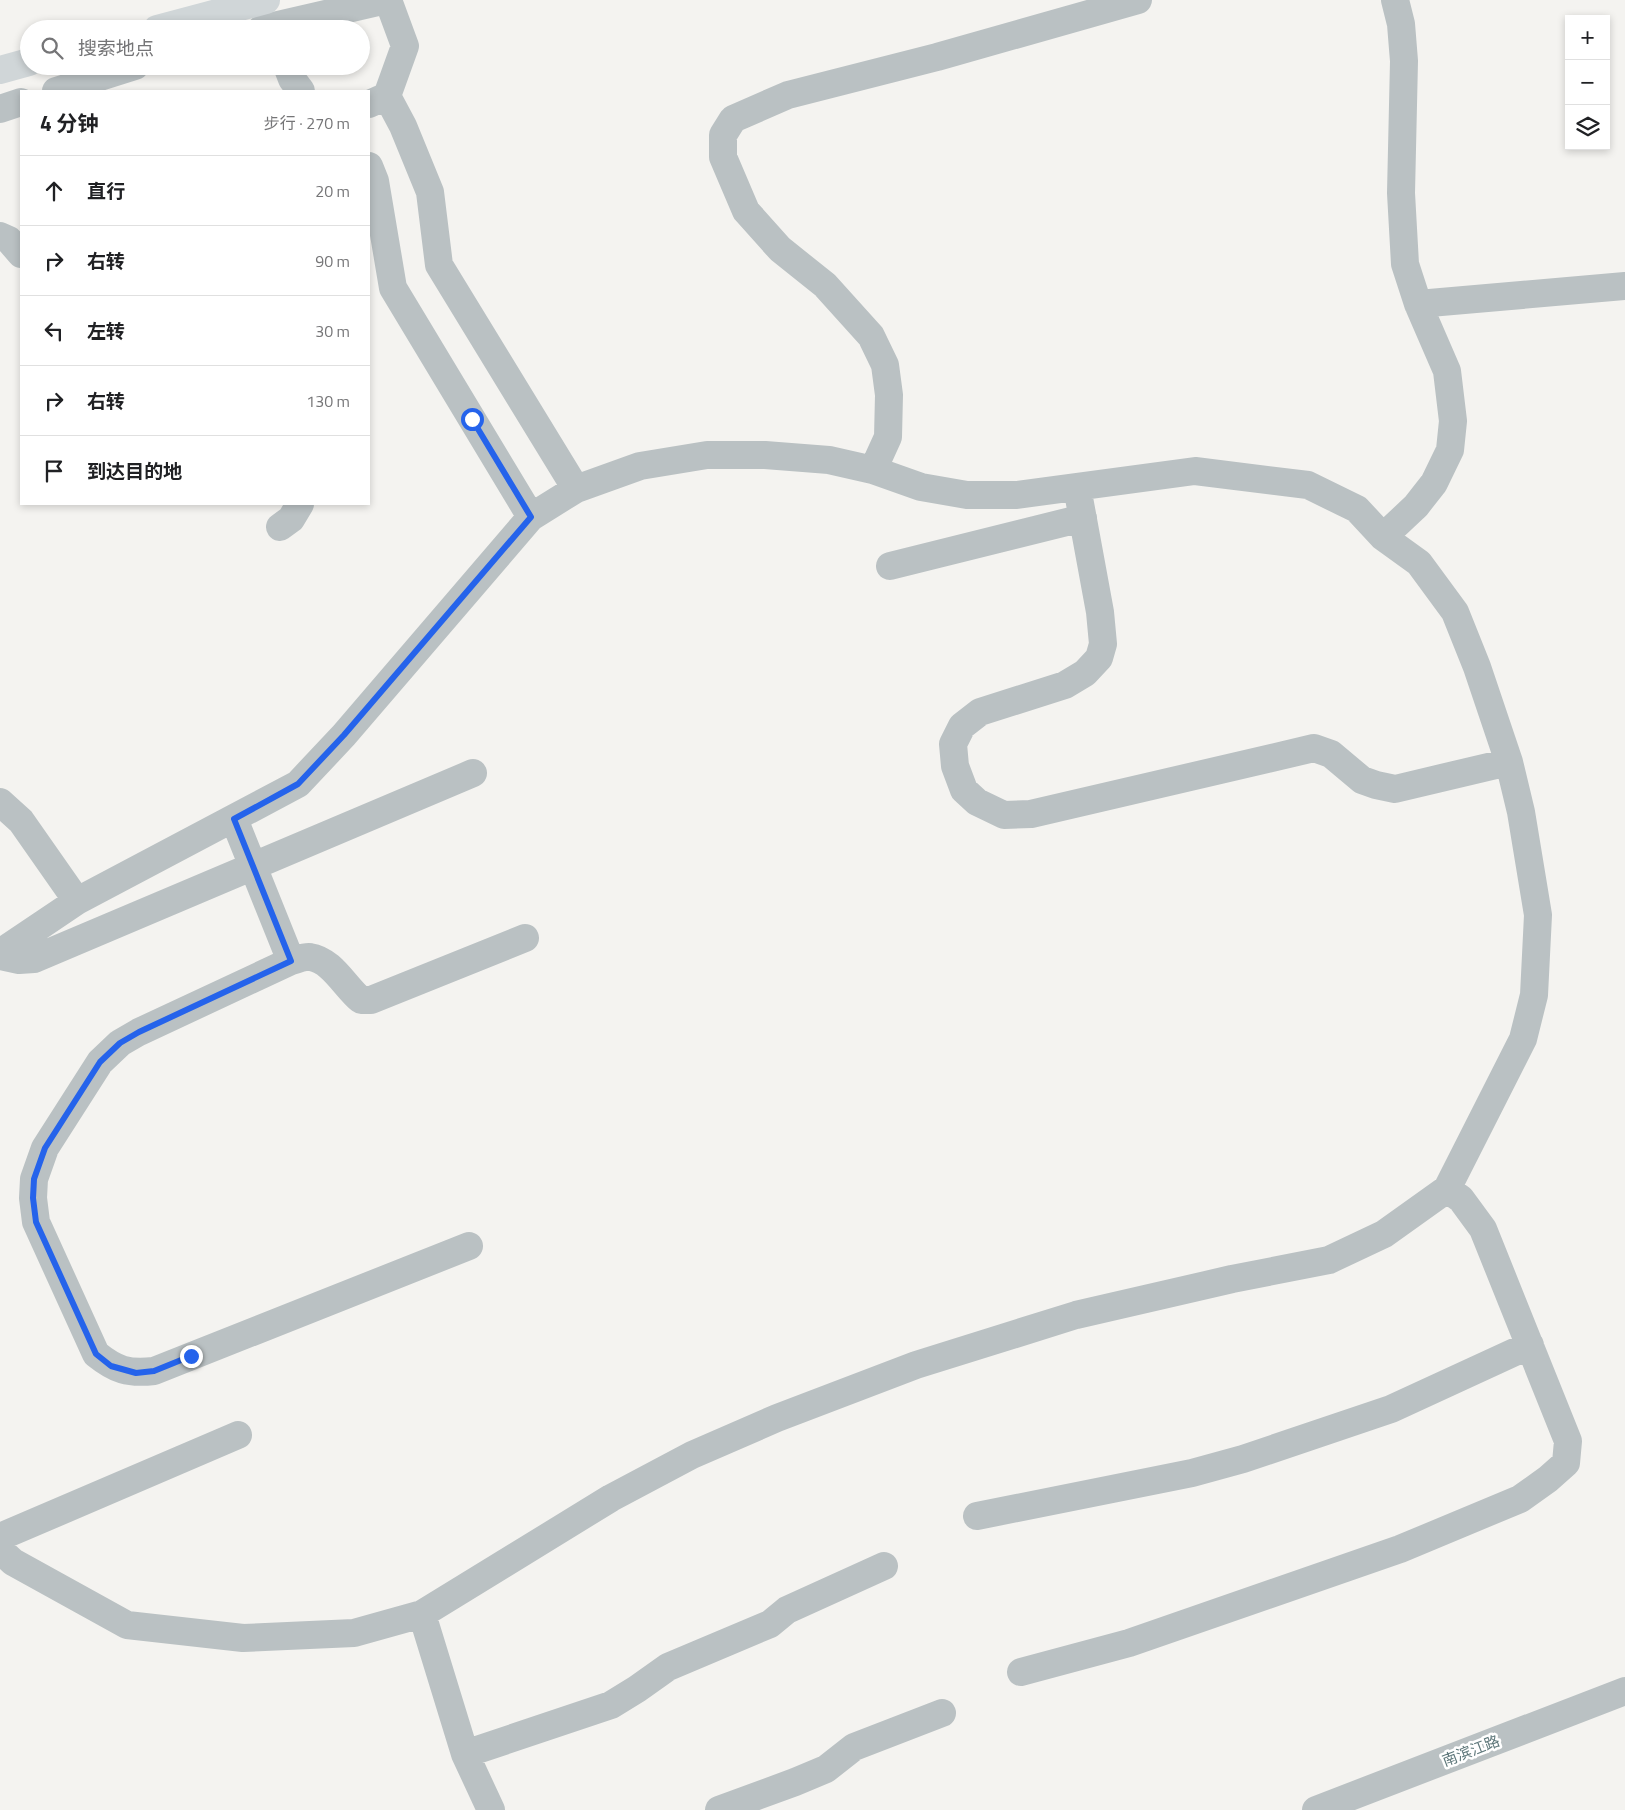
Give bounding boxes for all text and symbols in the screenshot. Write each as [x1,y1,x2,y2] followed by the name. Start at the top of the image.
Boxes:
[1565,15,1610,150] map controls
[1565,15,1610,60] button: +
[20,20,370,75] search box
[78,33,154,62] text: 搜索地点
[38,34,66,62] icon: search
[1565,60,1610,105] button: −
[1565,105,1610,150] button: layers
[40,107,98,139] text: 4 分钟
[264,111,350,135] text: 步行 · 270 m
[87,176,125,205] text: 直行
[40,177,68,205] icon: ahead
[315,179,350,203] text: 20 m
[87,246,125,275] text: 右转
[40,247,68,275] icon: right
[315,249,350,273] text: 90 m
[87,316,125,345] text: 左转
[40,317,68,345] icon: left
[315,319,350,343] text: 30 m
[87,386,125,415] text: 右转
[40,387,68,415] icon: right
[306,389,350,413] text: 130 m
[461,408,484,431] route start
[87,456,182,485] text: 到达目的地
[40,457,68,485] icon: arrive
[180,1345,203,1368] route end
[1439,1729,1503,1772] street label: 南滨江路

